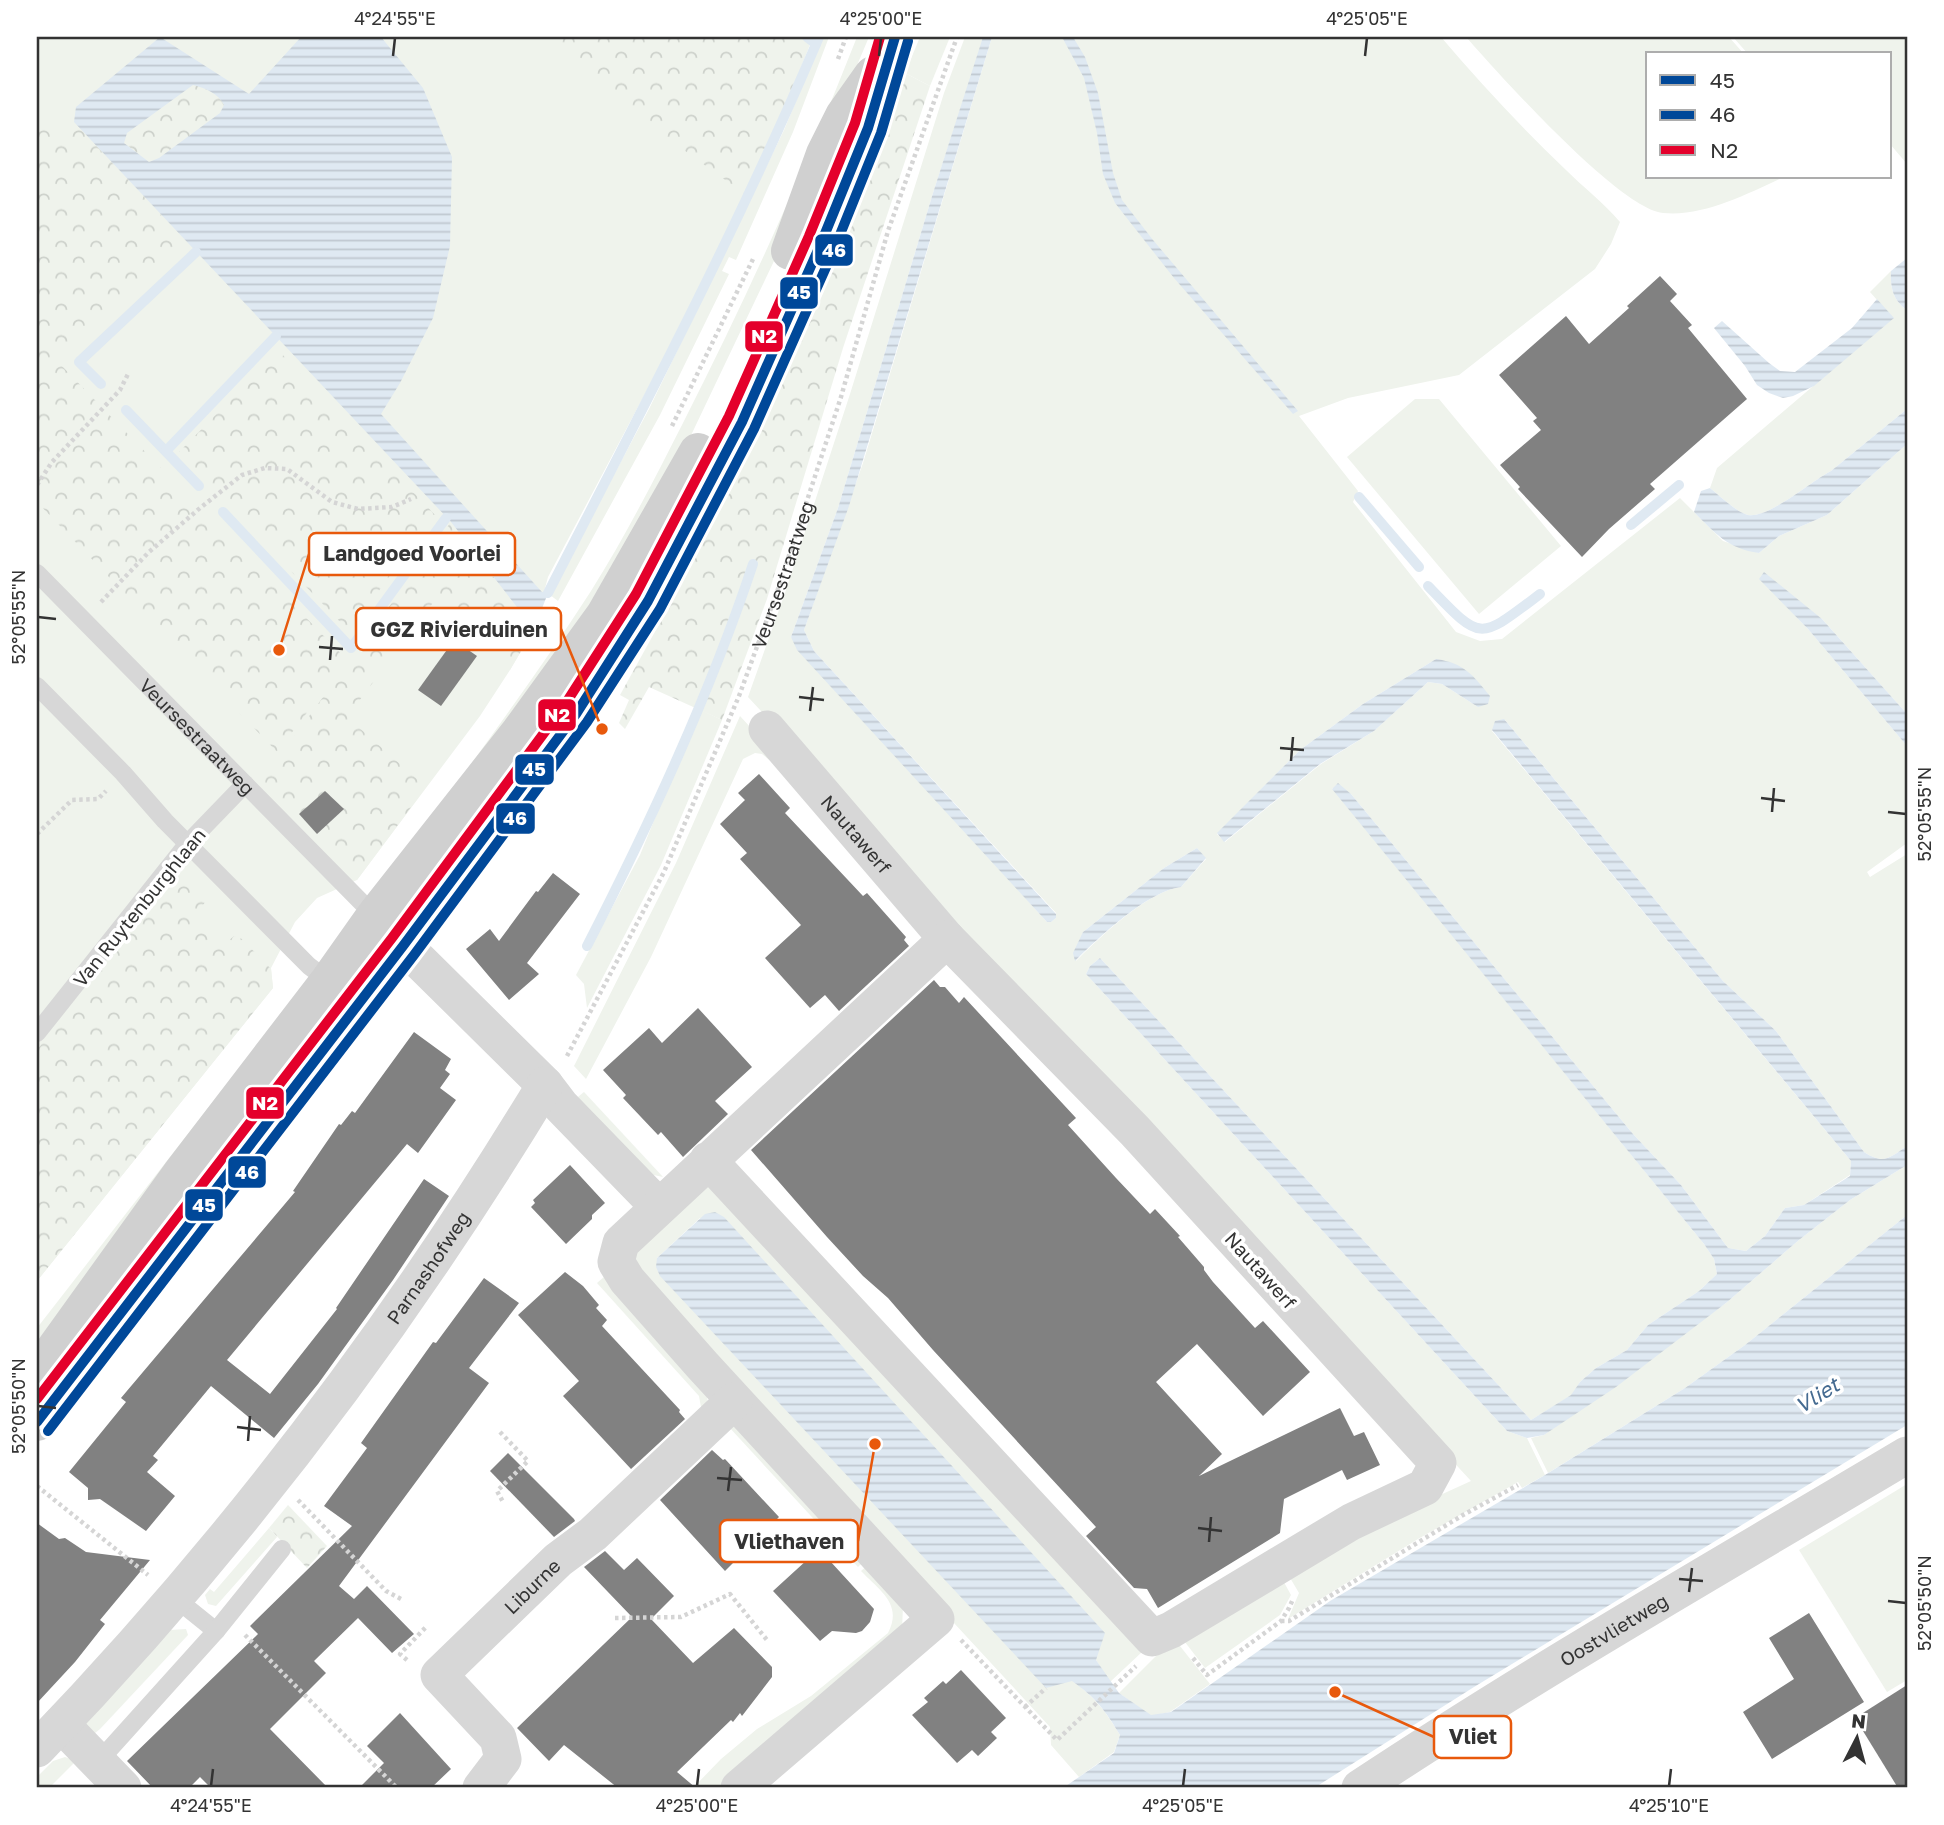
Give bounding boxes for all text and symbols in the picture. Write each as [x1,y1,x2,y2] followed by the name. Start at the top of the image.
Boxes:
[354,7,436,29] text: 4°24'55"E
[840,7,922,29] text: 4°25'00"E
[1326,7,1408,29] text: 4°25'05"E
[1646,52,1892,178] legend
[1710,67,1735,93] text: 45
[1710,101,1736,127] text: 46
[1710,137,1738,163] text: N2
[814,233,854,267] line badge: 46
[822,238,846,261] text: 46
[779,276,819,310] line badge: 45
[787,280,811,303] text: 45
[744,320,784,353] line badge: N2
[751,324,777,347] text: N2
[746,498,818,652] street label: Veursestraatweg
[309,533,515,575] callout: Landgoed Voorlei
[323,540,501,566] text: Landgoed Voorlei
[7,569,29,665] text: 52°05'55"N
[356,608,561,650] callout: GGZ Rivierduinen
[370,616,548,642] text: GGZ Rivierduinen
[135,673,260,799] street label: Veursestraatweg
[537,698,577,732] line badge: N2
[544,703,570,726] text: N2
[514,753,555,786] line badge: 45
[522,757,546,780] text: 45
[1913,766,1935,862] text: 52°05'55"N
[817,790,897,878] street label: Nautawerf
[495,802,536,835] line badge: 46
[503,806,527,829] text: 46
[68,823,210,991] street label: Van Ruytenburghlaan
[245,1086,285,1120] line badge: N2
[252,1091,278,1114] text: N2
[227,1155,267,1189] line badge: 46
[235,1160,259,1183] text: 46
[184,1188,224,1222] line badge: 45
[192,1193,216,1216] text: 45
[381,1207,474,1328] street label: Parnashofweg
[1220,1227,1302,1313] street label: Nautawerf
[7,1358,29,1454] text: 52°05'50"N
[1790,1370,1846,1418] water label: Vliet
[720,1520,858,1562] callout: Vliethaven
[734,1528,844,1554] text: Vliethaven
[499,1553,564,1618] street label: Liburne
[1913,1555,1935,1651] text: 52°05'50"N
[1555,1588,1672,1671] street label: Oostvlietweg
[1822,1702,1892,1772] north arrow
[1850,1708,1867,1733] text: N
[1434,1716,1511,1758] callout: Vliet
[1449,1723,1497,1749] text: Vliet
[170,1794,252,1816] text: 4°24'55"E
[656,1794,738,1816] text: 4°25'00"E
[1142,1794,1224,1816] text: 4°25'05"E
[1629,1794,1709,1816] text: 4°25'10"E

